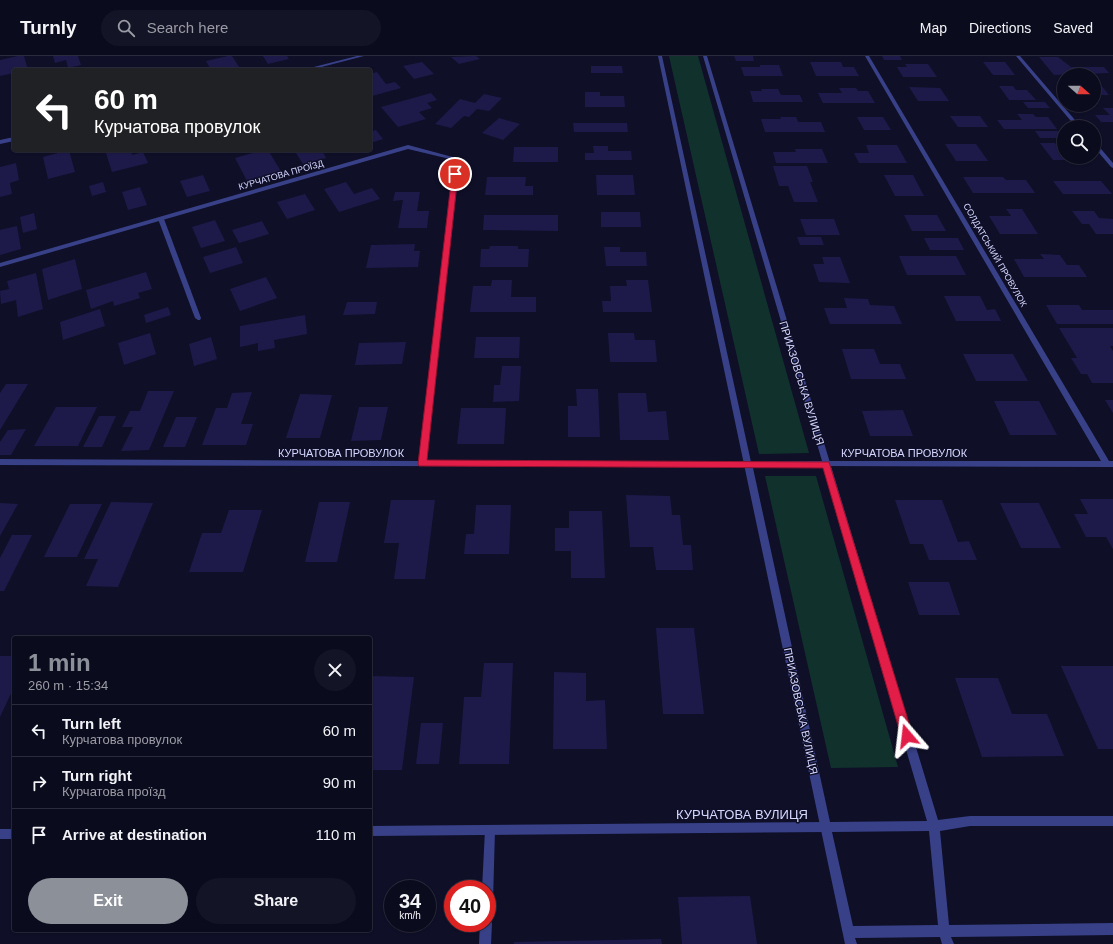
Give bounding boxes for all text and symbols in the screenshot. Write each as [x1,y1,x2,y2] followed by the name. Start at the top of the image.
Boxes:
[101,10,381,46] search box
[20,17,77,38] text: Turnly
[115,17,137,39] icon: search
[147,19,228,36] text: Search here
[920,20,947,36] text: Map
[969,20,1031,36] text: Directions
[1053,20,1093,36] text: Saved
[1057,68,1101,112] north arrow
[1057,68,1101,164] map controls
[28,84,80,136] icon: left
[94,84,158,115] text: 60 m
[94,117,260,137] text: Курчатова провулок
[1057,120,1101,164] button: search
[438,157,472,191] pin
[237,158,325,192] street label: КУРЧАТОВА ПРОЇЗД
[444,163,466,185] icon: arrive
[961,201,1030,309] street label: СОЛДАТСЬКИЙ ПРОВУЛОК
[777,319,827,447] street label: ПРИАЗОВСЬКА ВУЛИЦЯ
[278,447,405,459] street label: КУРЧАТОВА ПРОВУЛОК
[841,447,968,459] street label: КУРЧАТОВА ПРОВУЛОК
[782,647,820,775] street label: ПРИАЗОВСЬКА ВУЛИЦЯ
[28,649,91,676] text: 1 min
[314,649,356,691] button: close
[28,678,108,693] text: 260 m · 15:34
[62,715,121,732] text: Turn left
[886,715,928,757] position arrow
[28,720,50,742] icon: left
[323,722,356,739] text: 60 m
[62,732,182,747] text: Курчатова провулок
[62,767,132,784] text: Turn right
[28,772,50,794] icon: right
[323,774,356,791] text: 90 m
[62,784,166,799] text: Курчатова проїзд
[676,807,808,822] street label: КУРЧАТОВА ВУЛИЦЯ
[28,824,50,846] icon: arrive
[62,826,207,843] text: Arrive at destination
[315,826,356,843] text: 110 m
[28,878,188,924] button: Exit
[196,878,356,924] button: Share
[444,880,496,932] speed limit sign: 40
[399,890,421,912] text: 34
[399,910,421,921] text: km/h

